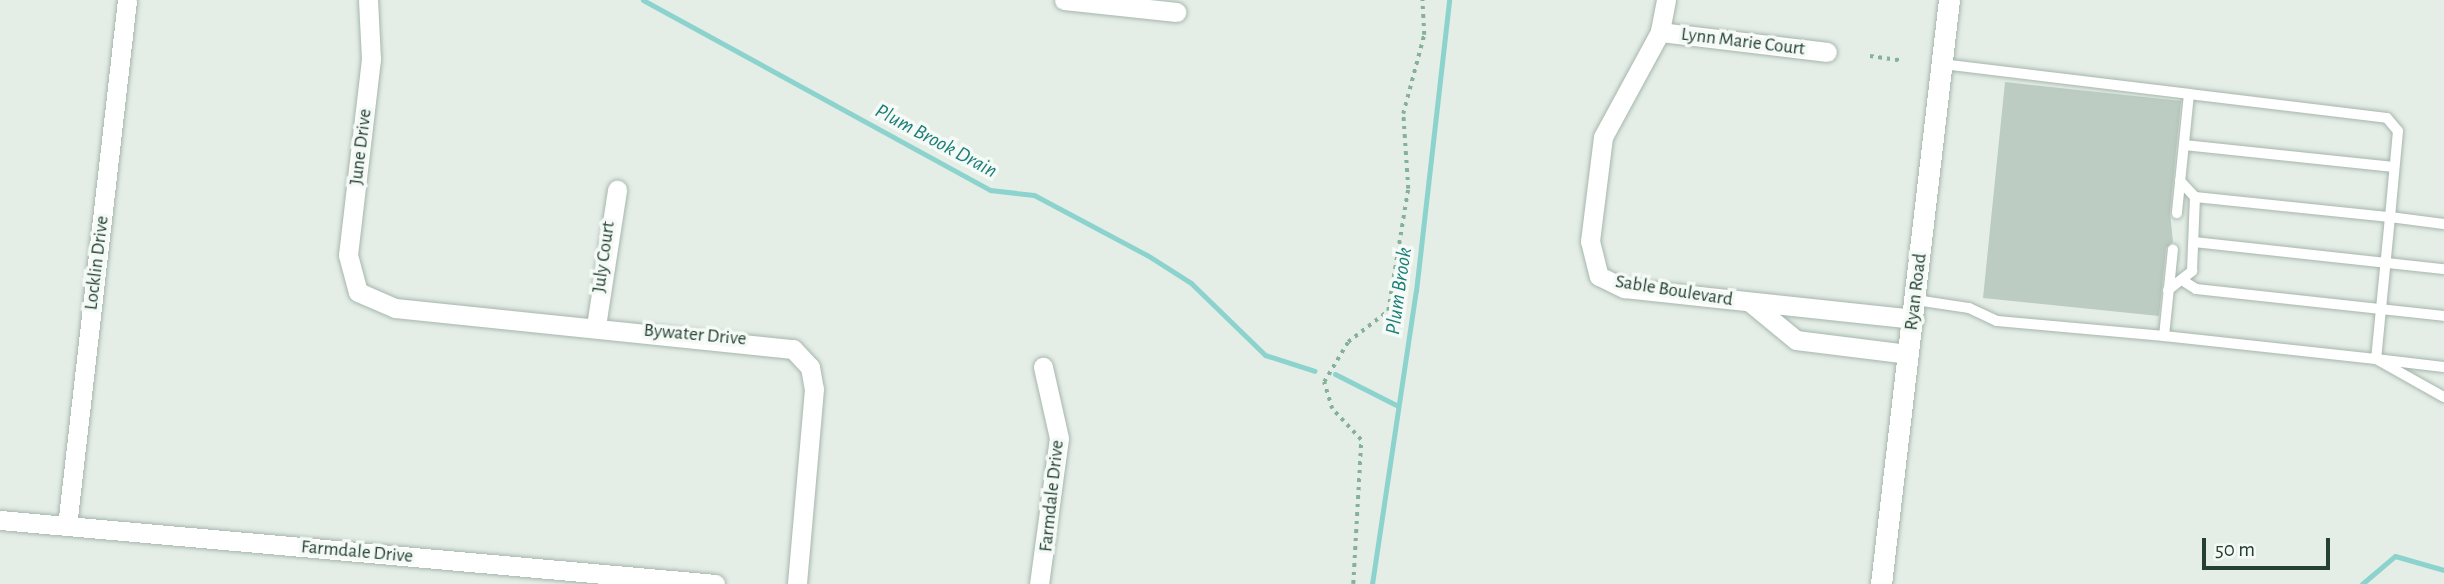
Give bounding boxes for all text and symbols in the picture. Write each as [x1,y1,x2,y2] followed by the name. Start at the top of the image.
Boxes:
[1680,23,1806,61] street label: Lynn Marie Court
[871,98,1001,184] water label: Plum Brook Drain
[345,108,377,186] street label: June Drive
[80,215,114,311] street label: Locklin Drive
[588,220,620,294] street label: July Court
[1380,246,1418,336] water label: Plum Brook
[1900,252,1932,332] street label: Ryan Road
[1614,270,1734,312] street label: Sable Boulevard
[643,319,747,351] street label: Bywater Drive
[1035,439,1069,553] street label: Farmdale Drive
[2206,524,2334,568] scale bar
[300,536,414,568] street label: Farmdale Drive
[2215,539,2255,560] text: 50 m

